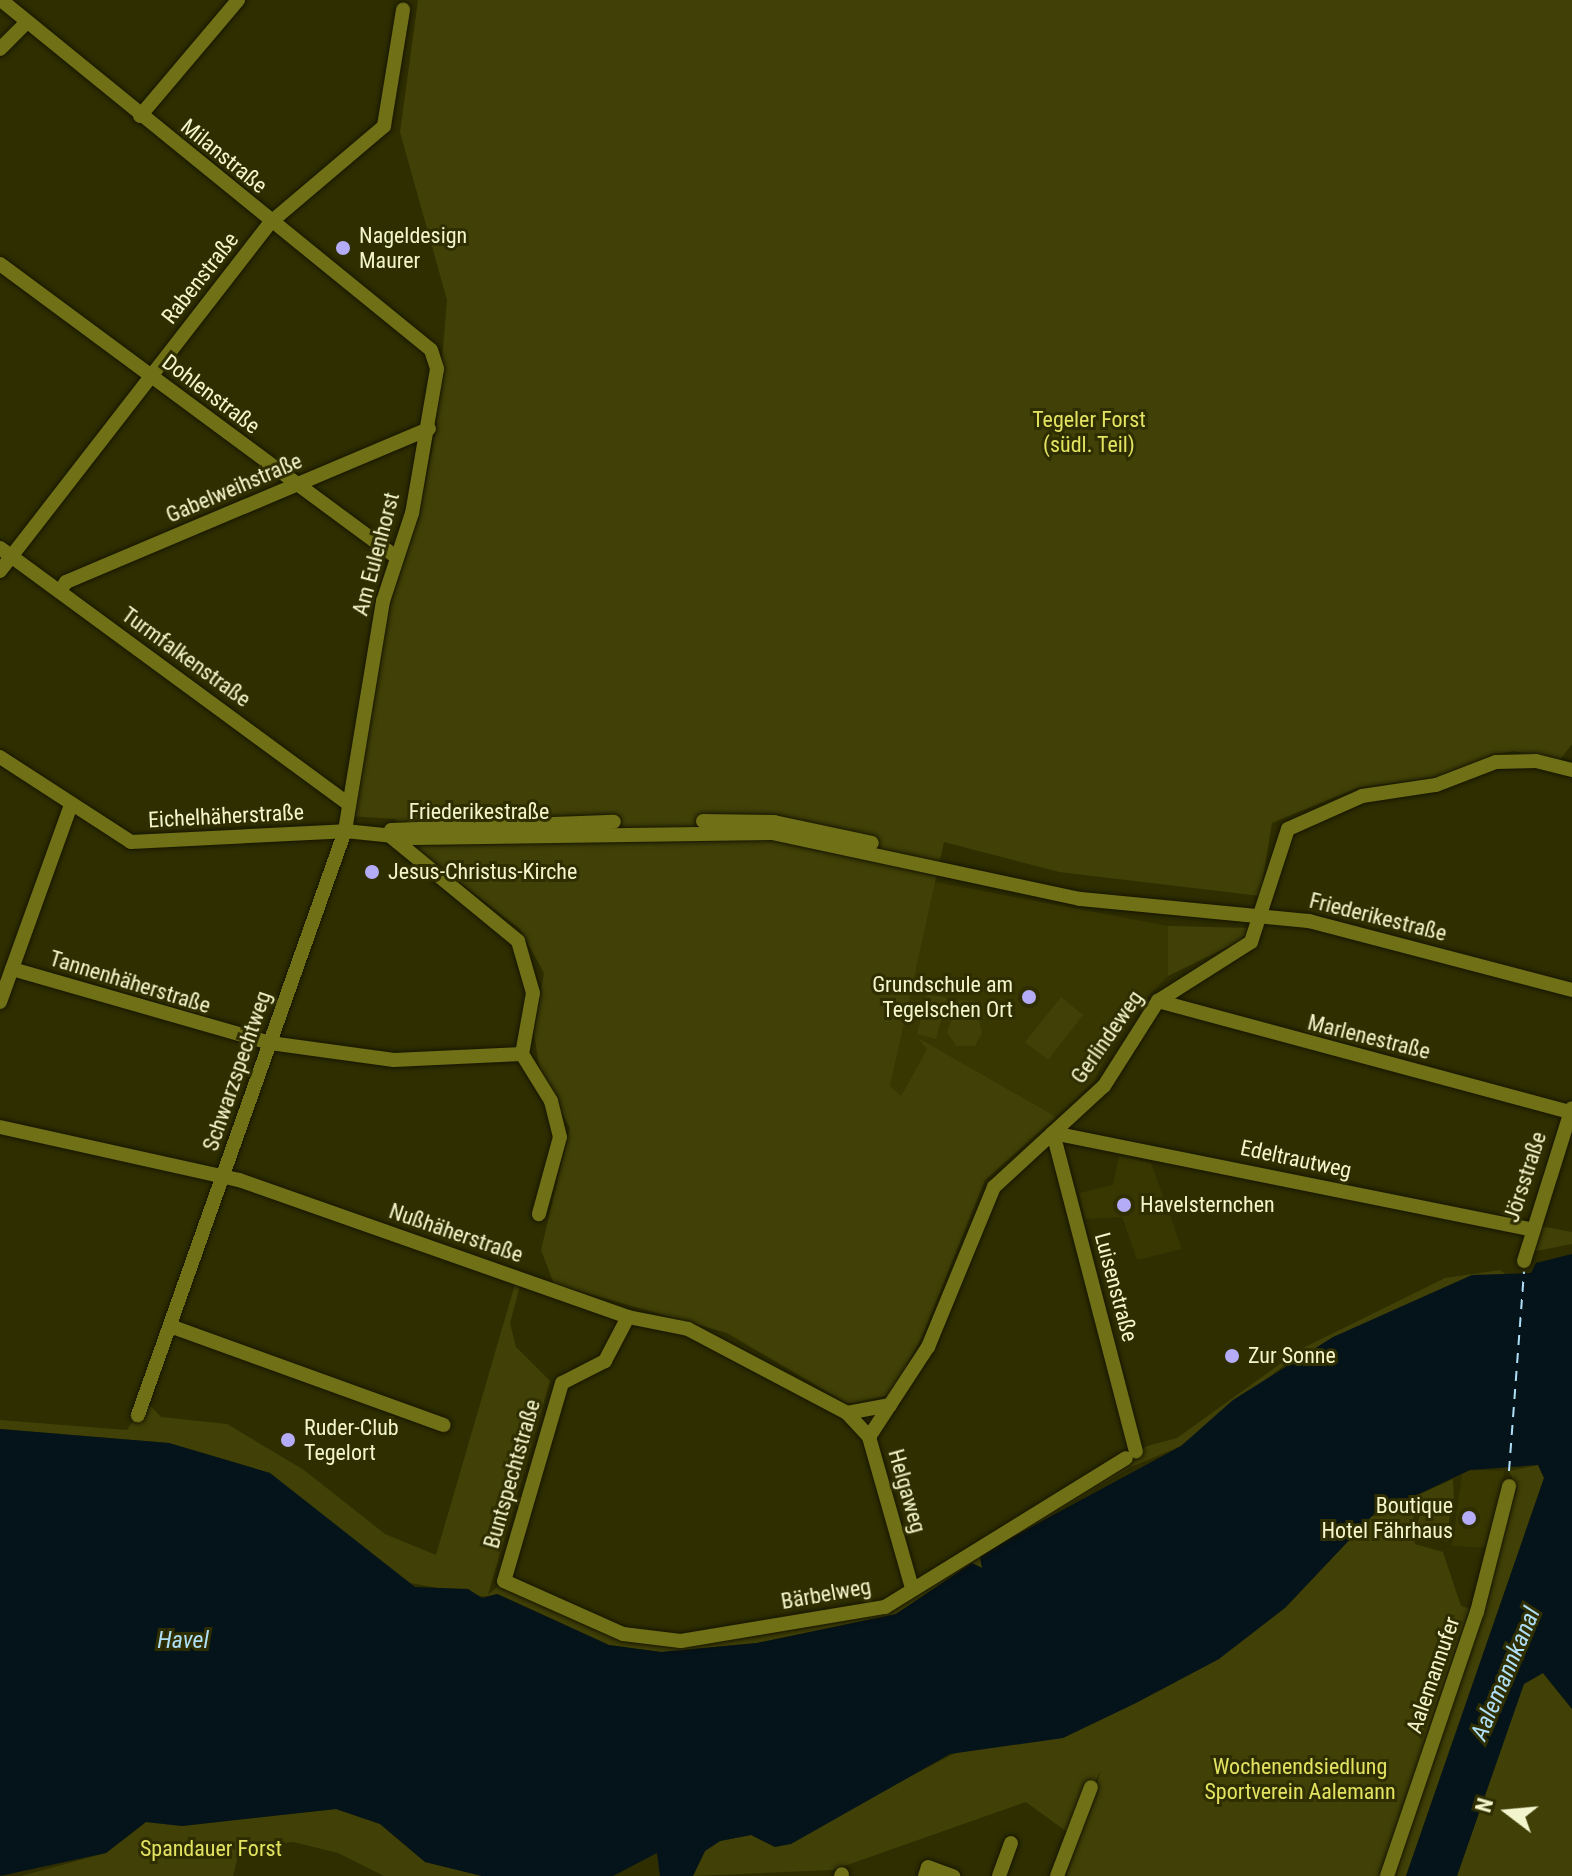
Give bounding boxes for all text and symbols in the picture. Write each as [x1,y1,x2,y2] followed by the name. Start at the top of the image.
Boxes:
[176,113,272,199] street label: Milanstraße
[359,222,467,274] place label: Nageldesign Maurer
[156,227,244,329] street label: Rabenstraße
[334,239,352,257] marker: Nageldesign Maurer
[157,349,265,439] street label: Dohlenstraße
[1032,406,1146,458] park label: Tegeler Forst (südl. Teil)
[162,447,306,529] street label: Gabelweihstraße
[347,489,405,619] street label: Am Eulenhorst
[116,601,256,713] street label: Turmfalkenstraße
[147,799,305,833] street label: Eichelhäherstraße
[409,799,549,825] street label: Friederikestraße
[388,859,577,885] place label: Jesus-Christus-Kirche
[363,863,381,881] marker: Jesus-Christus-Kirche
[1307,887,1449,947] street label: Friederikestraße
[46,945,214,1019] street label: Tannenhäherstraße
[872,971,1013,1022] place label: Grundschule am Tegelschen Ort
[1065,985,1149,1089] street label: Gerlindeweg
[197,988,277,1154] street label: Schwarzspechtweg
[1020,988,1038,1006] marker: Grundschule am Tegelschen Ort
[1305,1009,1433,1065] street label: Marlenestraße
[1498,1128,1552,1226] street label: Jörsstraße
[1238,1134,1354,1184] street label: Edeltrautweg
[1140,1192,1275,1218] place label: Havelsternchen
[1115,1196,1133,1214] marker: Havelsternchen
[386,1198,526,1268] street label: Nußhäherstraße
[1089,1230,1143,1344] street label: Luisenstraße
[1248,1343,1336,1369] place label: Zur Sonne
[1223,1347,1241,1365] marker: Zur Sonne
[478,1397,546,1551] street label: Buntspechtstraße
[304,1414,399,1466] place label: Ruder-Club Tegelort
[279,1431,297,1449] marker: Ruder-Club Tegelort
[882,1446,932,1536] street label: Helgaweg
[1321,1492,1453,1544] place label: Boutique Hotel Fährhaus
[1460,1509,1478,1527] marker: Boutique Hotel Fährhaus
[779,1573,873,1615] street label: Bärbelweg
[1465,1603,1547,1745] water label: Aalemannkanal
[1401,1613,1465,1737] street label: Aalemannufer
[157,1627,209,1655] water label: Havel
[1204,1753,1396,1804] park label: Wochenendsiedlung Sportverein Aalemann
[1468,1772,1548,1852] north arrow
[1471,1795,1498,1815] text: N
[140,1836,282,1862] park label: Spandauer Forst

